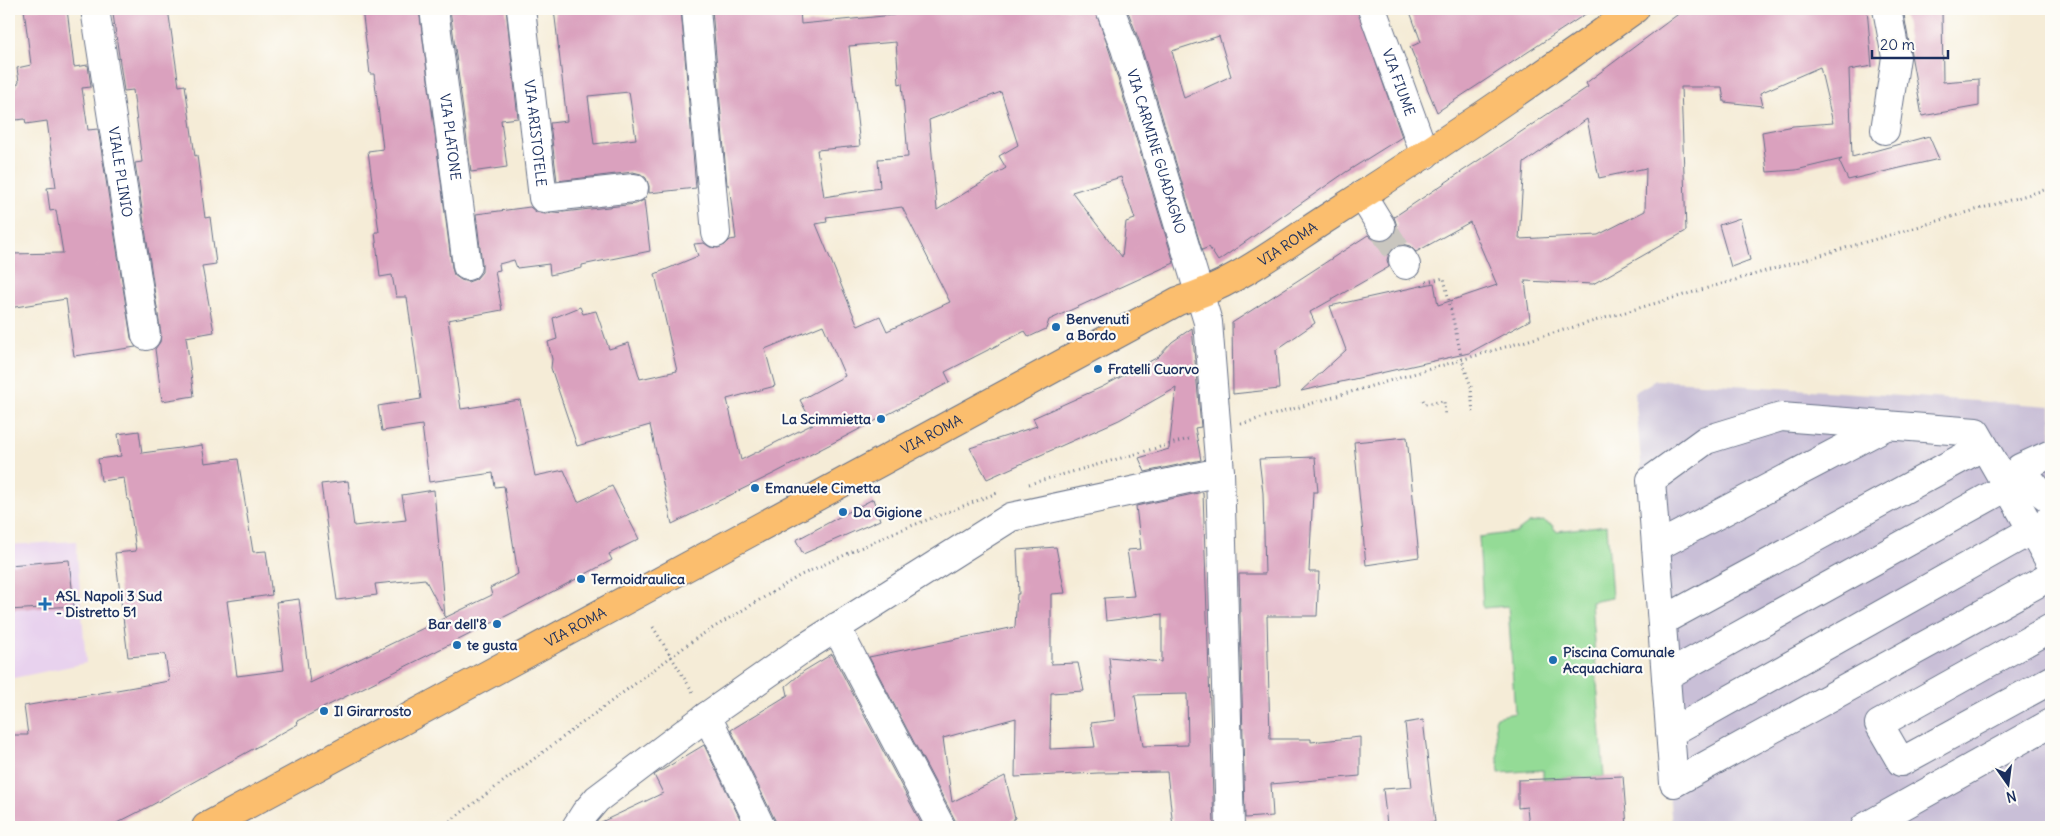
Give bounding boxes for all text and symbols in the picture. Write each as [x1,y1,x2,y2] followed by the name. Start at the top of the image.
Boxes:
[1872,28,1949,60] scale bar
[1880,35,1915,54] text: 20 m
[1378,46,1419,118] street label: VIA FIUME
[1123,67,1190,236] street label: VIA CARMINE GUADAGNO
[520,79,551,188] street label: VIA ARISTOTELE
[436,93,465,181] street label: VIA PLATONE
[104,125,136,219] street label: VIALE PLINIO
[1254,218,1321,270] street label: VIA ROMA
[1066,310,1129,344] place label: Benvenuti a Bordo
[1050,321,1062,333] marker: Benvenuti a Bordo
[1108,360,1199,378] place label: Fratelli Cuorvo
[1092,363,1104,375] marker: Fratelli Cuorvo
[781,410,871,428] place label: La Scimmietta
[898,410,965,458] street label: VIA ROMA
[875,413,887,425] marker: La Scimmietta
[765,479,881,497] place label: Emanuele Cimetta
[749,482,761,494] marker: Emanuele Cimetta
[853,503,922,521] place label: Da Gigione
[837,506,849,518] marker: Da Gigione
[591,570,685,588] place label: Termoidraulica
[575,573,587,585] marker: Termoidraulica
[56,587,163,621] place label: ASL Napoli 3 Sud - Distretto 51
[38,597,52,611] marker: ASL Napoli 3 Sud - Distretto 51
[542,603,609,651] street label: VIA ROMA
[428,615,487,633] place label: Bar dell'8
[491,618,503,630] marker: Bar dell'8
[467,636,518,654] place label: te gusta
[451,639,463,651] marker: te gusta
[1563,643,1675,677] place label: Piscina Comunale Acquachiara
[1547,654,1559,666] marker: Piscina Comunale Acquachiara
[334,702,412,720] place label: Il Girarrosto
[318,705,330,717] marker: Il Girarrosto
[1982,758,2032,808] north arrow
[2004,787,2018,807] text: N

